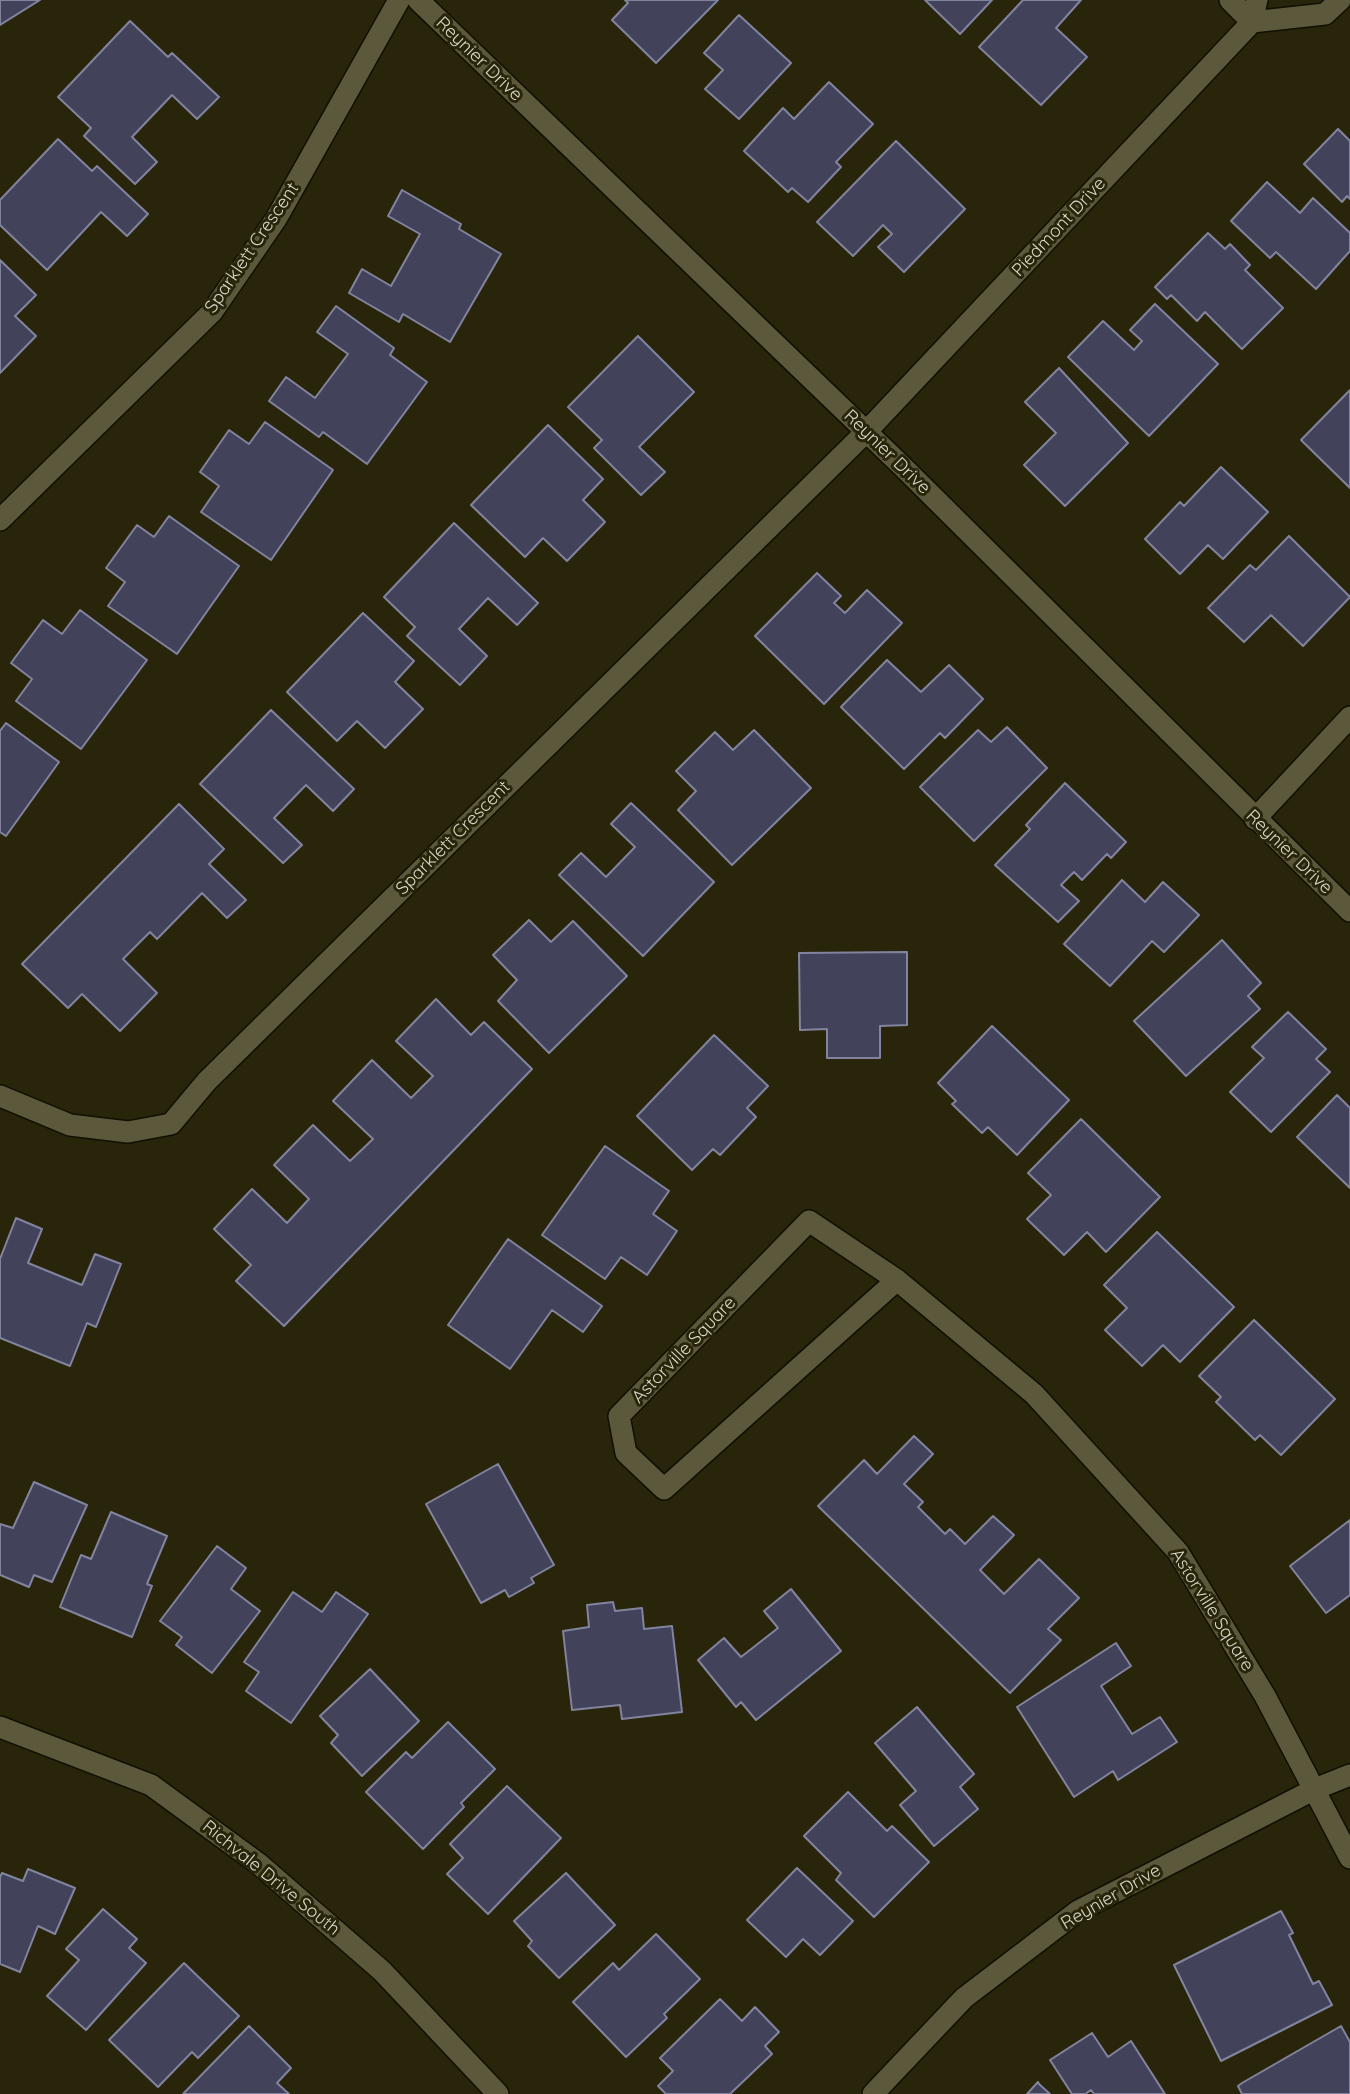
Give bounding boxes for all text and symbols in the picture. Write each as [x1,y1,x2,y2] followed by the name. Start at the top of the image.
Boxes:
[431,12,527,106] street label: Reynier Drive
[1008,173,1110,281] street label: Piedmont Drive
[200,179,304,317] street label: Sparklett Crescent
[839,405,935,499] street label: Reynier Drive
[391,776,515,900] street label: Sparklett Crescent
[1241,805,1337,899] street label: Reynier Drive
[628,1292,740,1408] street label: Astorville Square
[1166,1545,1258,1675] street label: Astorville Square
[198,1816,344,1940] street label: Richvale Drive South
[1057,1860,1165,1934] street label: Reynier Drive

